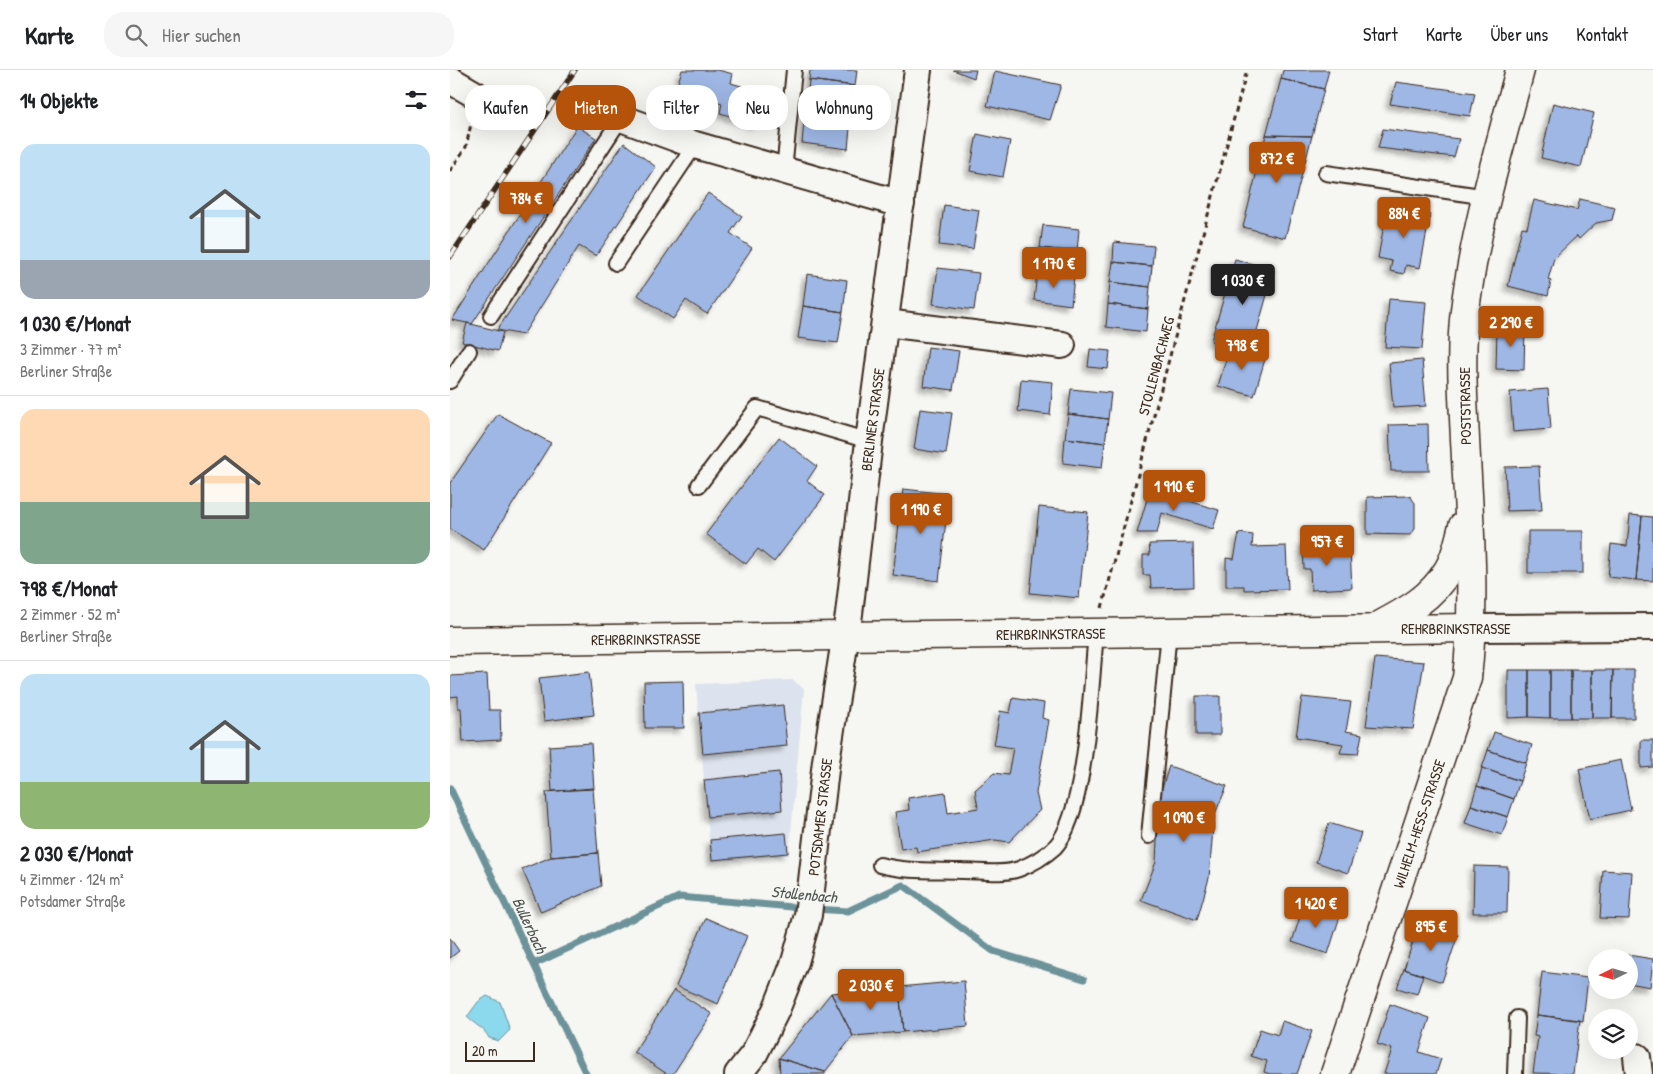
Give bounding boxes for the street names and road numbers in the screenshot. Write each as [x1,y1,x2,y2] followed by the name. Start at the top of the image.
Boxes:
[1133,314,1179,418] street label: STOLLENBACHWEG
[855,366,889,472] street label: BERLINER STRASSE
[1454,367,1476,445] street label: POSTSTRASSE
[1401,618,1511,639] street label: REHRBRINKSTRASSE
[996,622,1106,645] street label: REHRBRINKSTRASSE
[591,627,701,650] street label: REHRBRINKSTRASSE
[1387,756,1450,891] street label: WILHELM-HESS-STRASSE
[802,757,837,877] street label: POTSDAMER STRASSE

